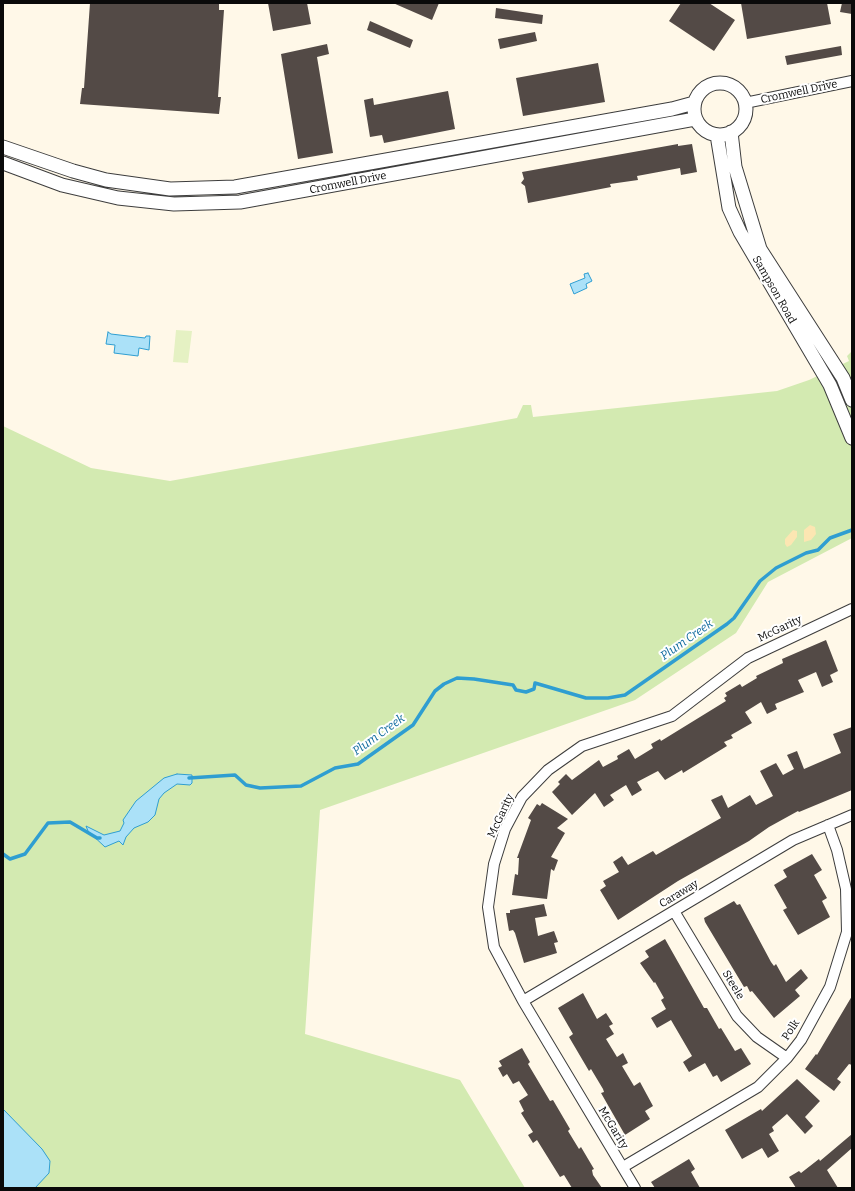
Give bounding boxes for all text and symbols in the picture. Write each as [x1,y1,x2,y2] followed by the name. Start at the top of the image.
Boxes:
[759,77,839,107] street label: Cromwell Drive
[308,169,388,197] street label: Cromwell Drive
[749,254,799,326] street label: Sampson Road
[756,613,804,645] street label: McGarity
[658,617,716,663] water label: Plum Creek
[350,711,408,759] water label: Plum Creek
[485,792,517,840] street label: McGarity
[657,877,701,911] street label: Caraway
[719,968,747,1002] street label: Steele
[779,1017,803,1043] street label: Polk
[595,1104,631,1152] street label: McGarity

